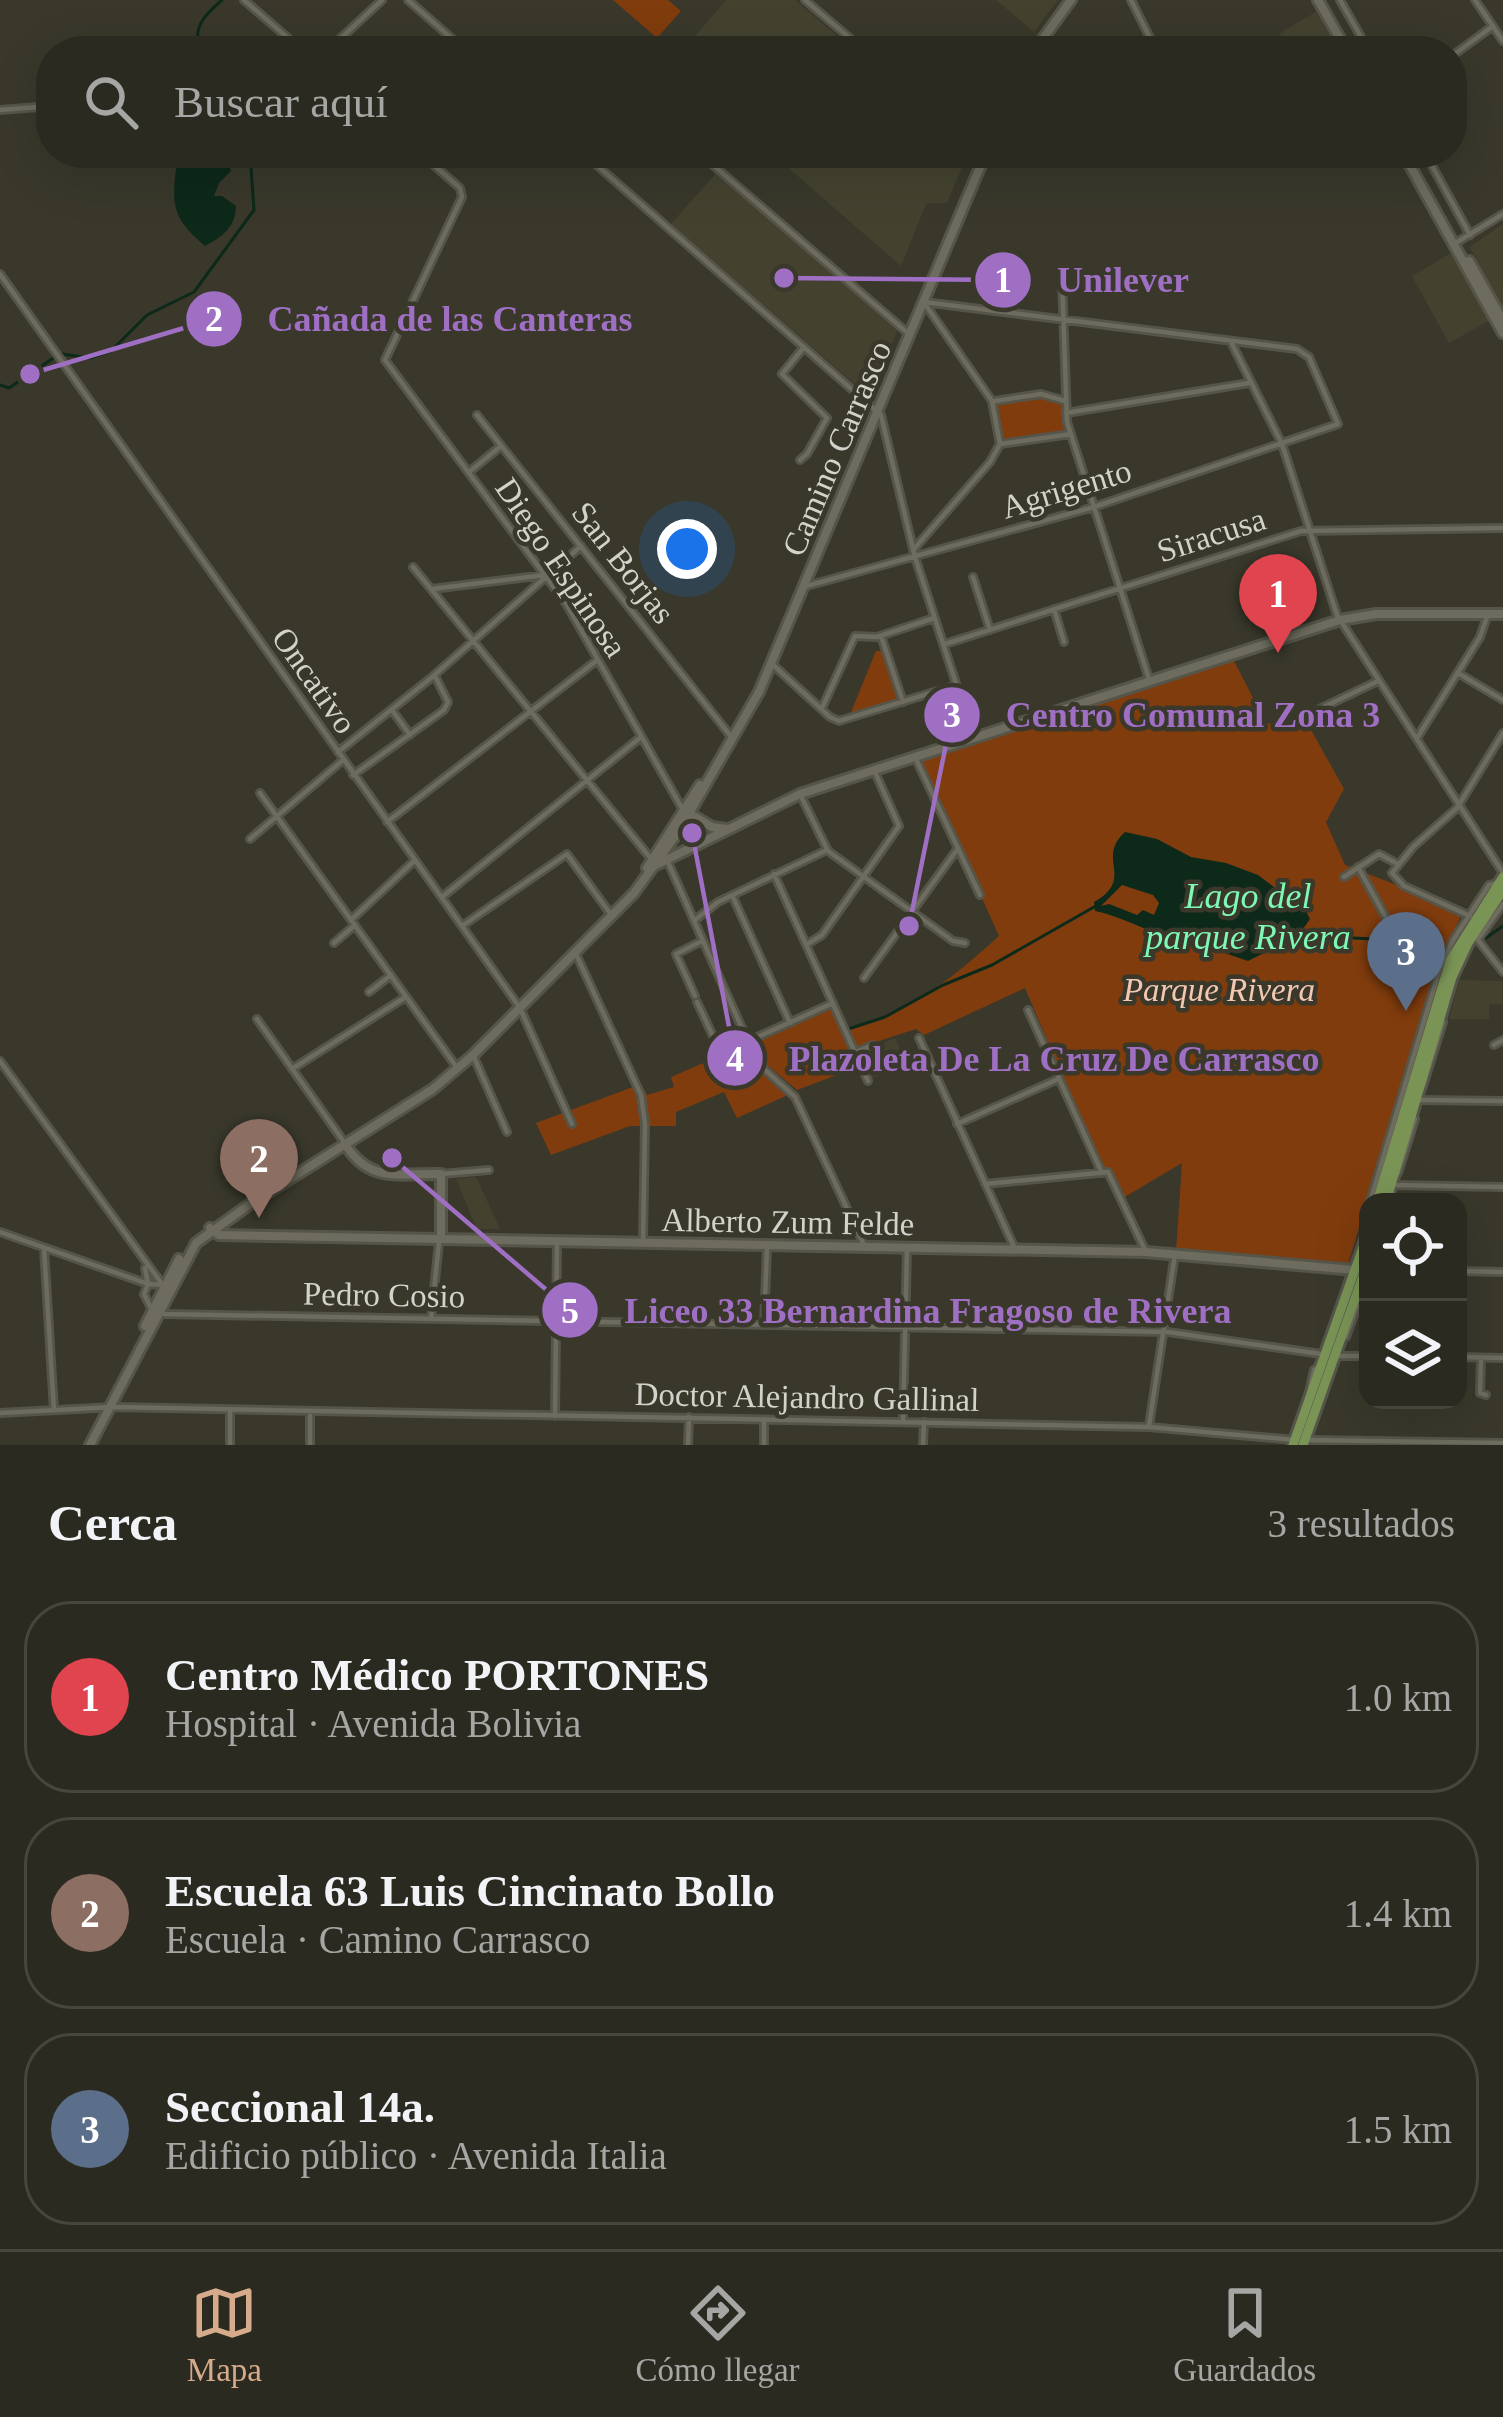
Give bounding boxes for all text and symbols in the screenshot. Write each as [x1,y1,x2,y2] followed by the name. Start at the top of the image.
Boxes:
[36,36,1467,168] search box
[78,69,144,135] icon: search
[174,77,388,127] text: Buscar aquí
[973,244,1213,316] callout: Unilever
[994,260,1012,300] text: 1
[1057,260,1189,300] text: Unilever
[184,283,657,355] callout: Cañada de las Canteras
[205,299,223,339] text: 2
[267,299,633,339] text: Cañada de las Canteras
[775,335,898,561] street label: Camino Carrasco
[997,452,1136,526] street label: Agrigento
[488,471,634,664] street label: Diego Espinosa
[565,495,682,630] street label: San Borjas
[1153,500,1270,569] street label: Siracusa
[657,519,717,579] your location
[1239,554,1317,653] pin: 1
[265,621,364,740] street label: Oncativo
[922,679,1404,751] callout: Centro Comunal Zona 3
[943,695,961,735] text: 3
[1006,695,1380,735] text: Centro Comunal Zona 3
[1142,876,1351,957] water label: Lago del parque Rivera
[1367,912,1445,1011] pin: 3
[1122,972,1315,1008] park label: Parque Rivera
[705,1022,1344,1094] callout: Plazoleta De La Cruz De Carrasco
[726,1039,744,1079] text: 4
[789,1039,1319,1079] text: Plazoleta De La Cruz De Carrasco
[220,1119,298,1218] pin: 2
[1359,1193,1467,1409] map controls
[1359,1193,1467,1301] button: locate
[661,1202,915,1242] street label: Alberto Zum Felde
[540,1274,1255,1346] callout: Liceo 33 Bernardina Fragoso de Rivera
[303,1276,465,1314] street label: Pedro Cosio
[561,1291,579,1331] text: 5
[625,1291,1231,1331] text: Liceo 33 Bernardina Fragoso de Rivera
[1359,1301,1467,1409] button: layers
[634,1376,980,1418] street label: Doctor Alejandro Gallinal
[48,1495,177,1551] text: Cerca
[1268,1502,1455,1545] text: 3 resultados
[165,1650,709,1700] text: Centro Médico PORTONES
[80,1676,100,1719] text: 1
[1344,1676,1452,1719] text: 1.0 km
[165,1702,581,1745] text: Hospital · Avenida Bolivia
[165,1866,775,1916] text: Escuela 63 Luis Cincinato Bollo
[80,1892,100,1935] text: 2
[1344,1892,1452,1935] text: 1.4 km
[165,1918,591,1961] text: Escuela · Camino Carrasco
[165,2082,435,2132] text: Seccional 14a.
[80,2108,100,2151] text: 3
[1344,2108,1452,2151] text: 1.5 km
[165,2134,667,2177] text: Edificio público · Avenida Italia
[187,2280,262,2389] tab: Mapa
[636,2280,800,2389] tab: Cómo llegar
[1173,2280,1316,2389] tab: Guardados

